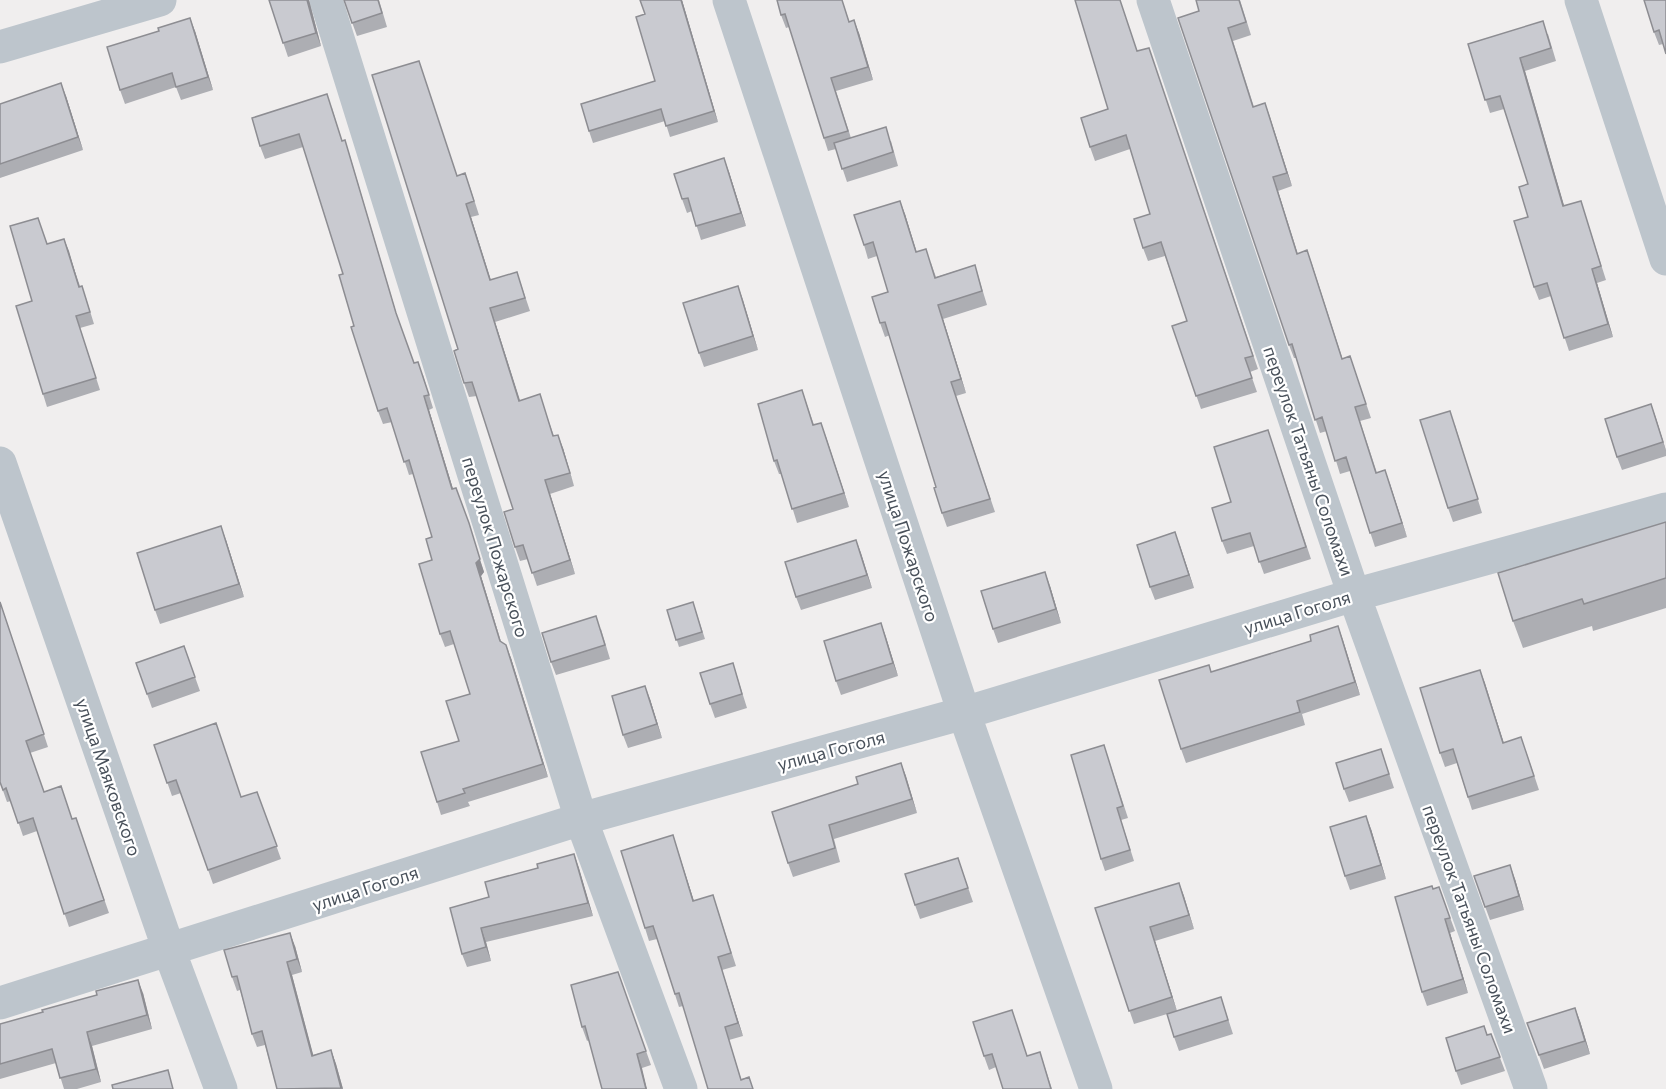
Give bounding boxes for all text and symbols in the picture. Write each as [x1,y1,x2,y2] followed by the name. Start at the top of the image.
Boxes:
[1259,343,1359,579] street label: переулок Татьяны Соломахи
[458,454,534,640] street label: переулок Пожарского
[874,467,944,625] street label: улица Пожарского
[1241,585,1353,639] street label: улица Гоголя
[72,695,146,859] street label: улица Маяковского
[775,725,887,775] street label: улица Гоголя
[1418,802,1522,1036] street label: переулок Татьяны Соломахи
[309,860,421,916] street label: улица Гоголя

